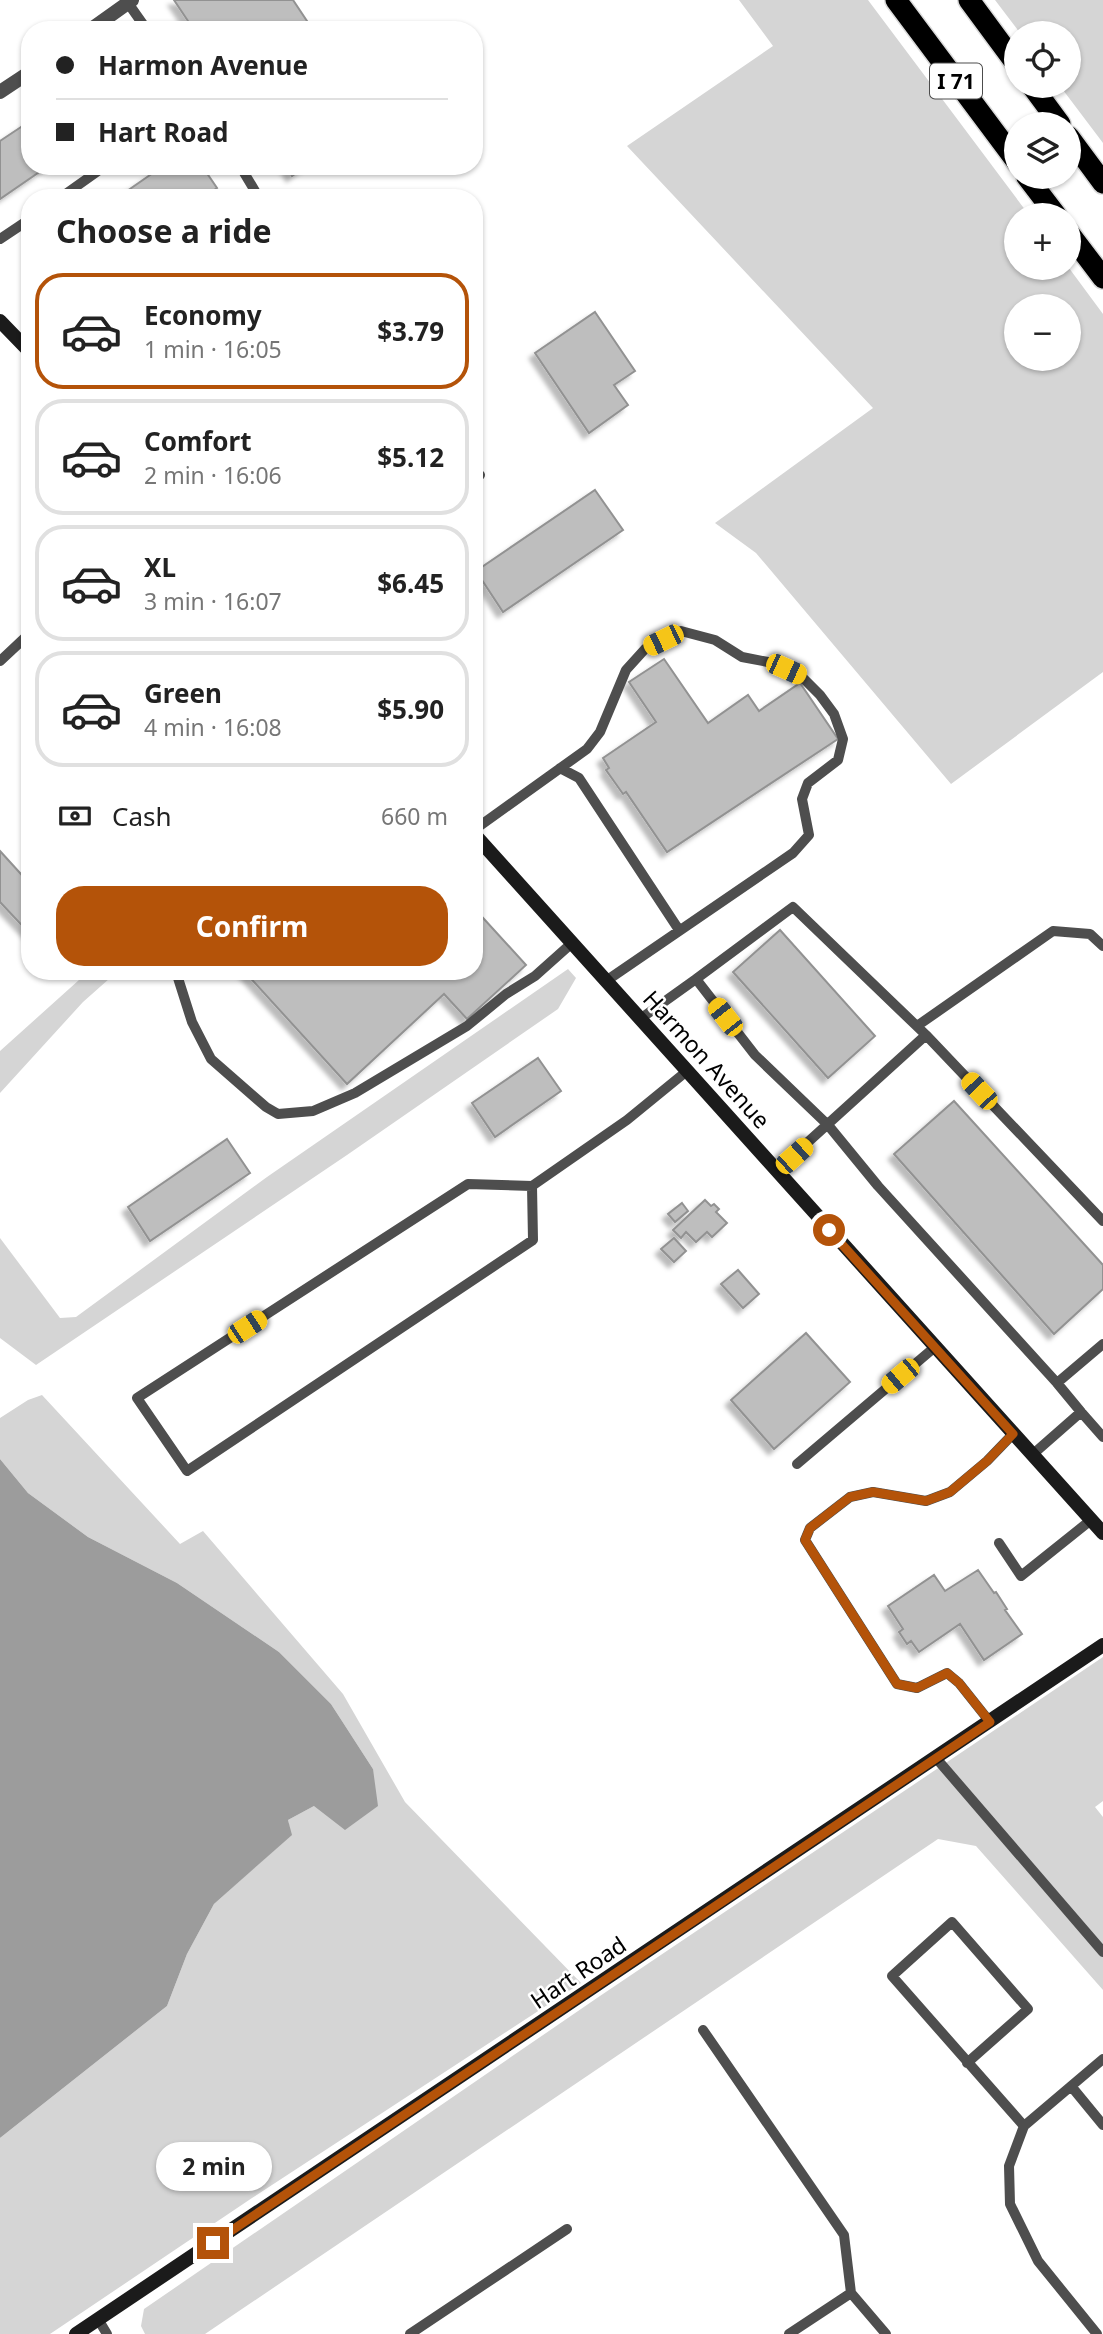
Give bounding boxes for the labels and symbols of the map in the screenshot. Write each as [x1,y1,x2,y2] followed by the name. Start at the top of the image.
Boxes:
[930,64,982,98] road number: I 71
[640,621,687,659] car
[763,651,810,687] car
[636,983,778,1135] street label: Harmon Avenue
[704,994,747,1040] car
[957,1068,1002,1114] car
[772,1134,817,1178] car
[813,1214,845,1246] route start
[224,1307,271,1347] car
[878,1354,923,1398] car
[524,1928,632,2016] street label: Hart Road
[155,2142,271,2190] callout: 2 min
[197,2227,229,2259] route end

